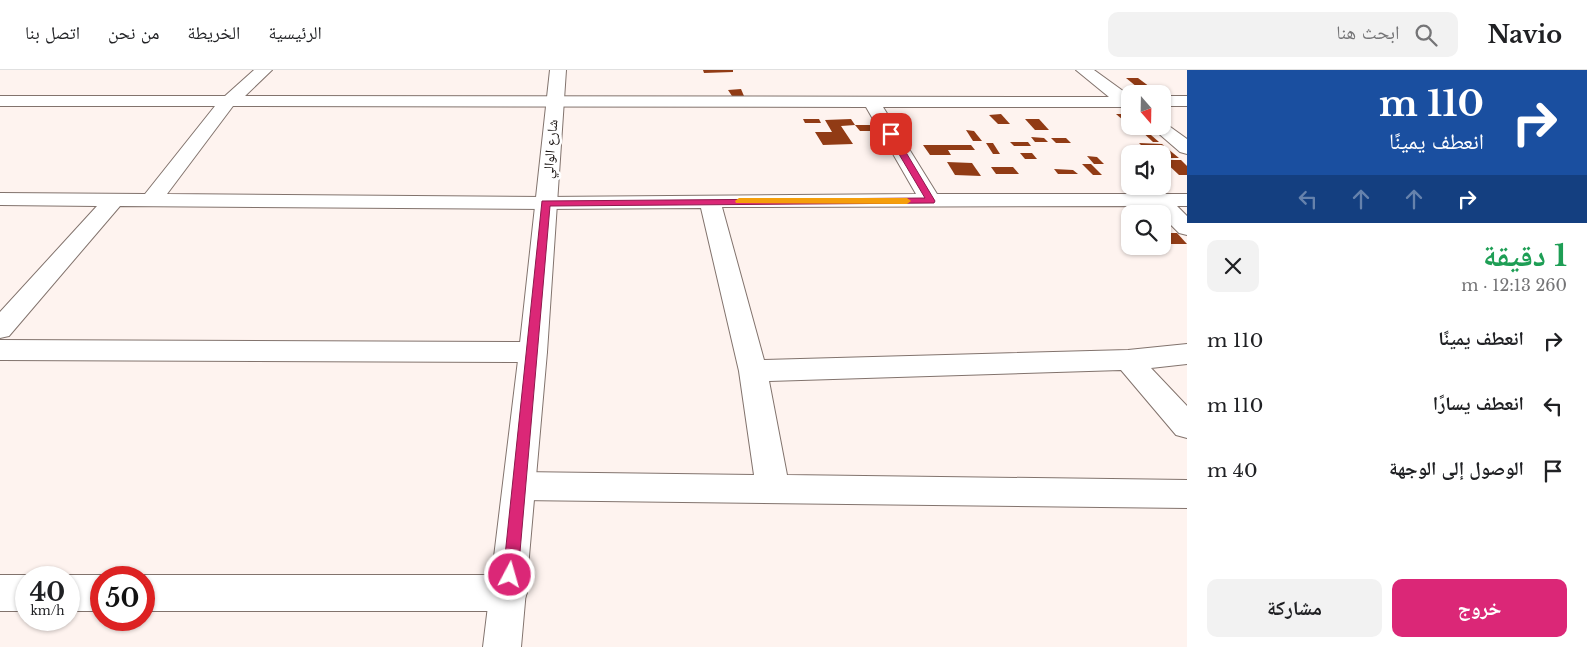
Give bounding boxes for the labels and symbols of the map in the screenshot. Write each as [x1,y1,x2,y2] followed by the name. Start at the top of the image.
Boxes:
[1121,85,1171,135] north arrow
[870,113,912,155] pin
[538,119,564,180] street label: شارع الوالي
[483,548,535,600] position arrow
[90,566,155,631] speed limit sign: 50

